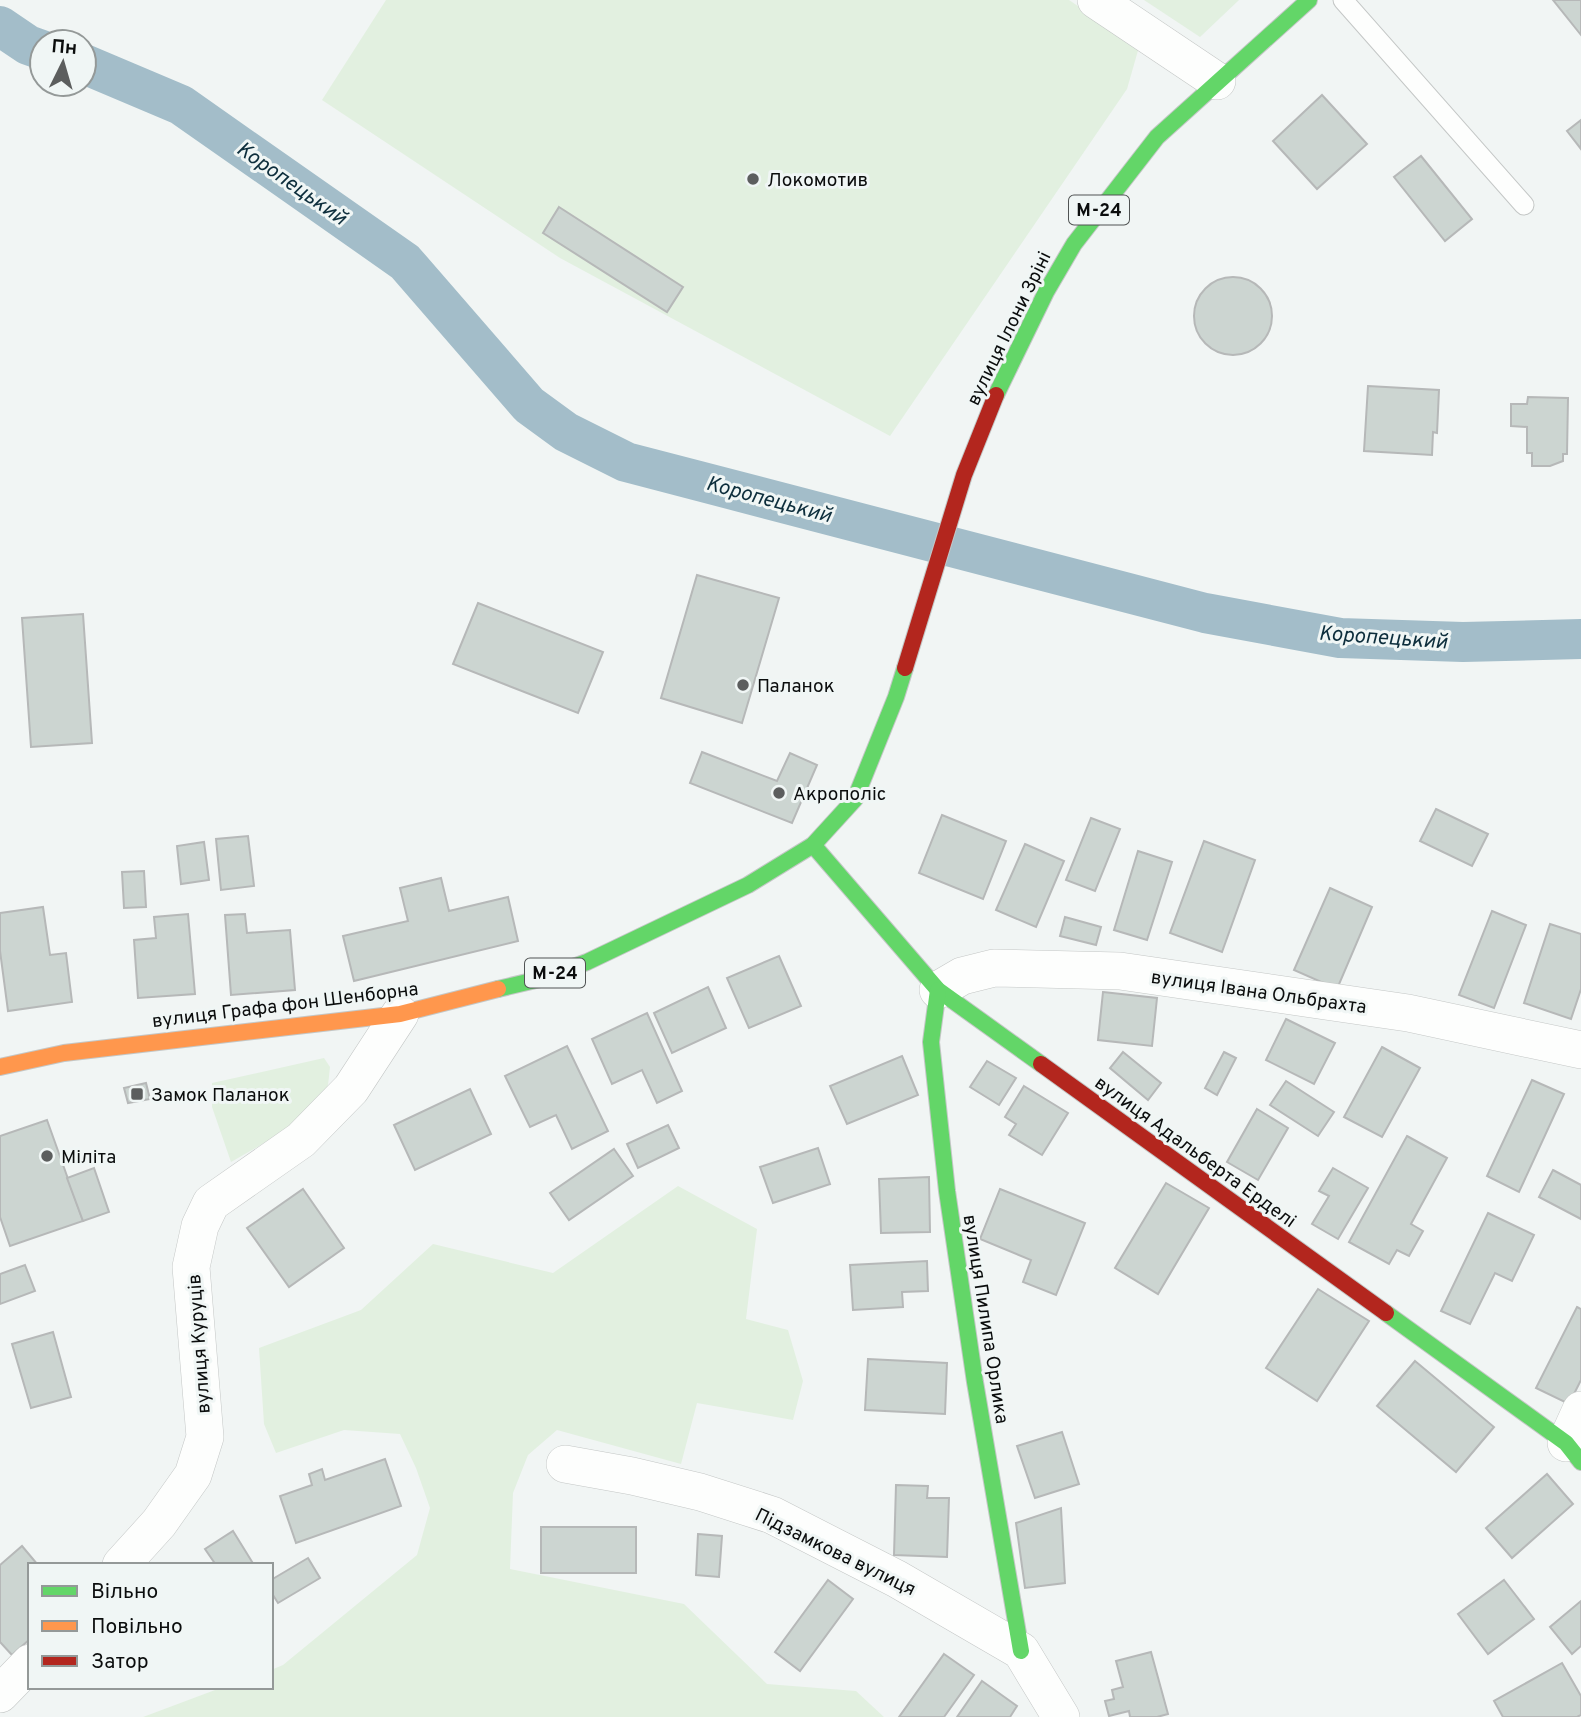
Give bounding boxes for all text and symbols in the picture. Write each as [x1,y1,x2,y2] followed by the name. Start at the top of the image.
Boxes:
[28,28,98,98] north arrow
[50,35,78,61] text: Пн
[231,136,352,233] water label: Коропецький
[767,169,868,193] place label: Локомотив
[745,171,761,187] marker: Локомотив
[1069,196,1129,224] road number: М-24
[962,248,1057,410] street label: вулиця Ілони Зріні
[703,471,835,530] water label: Коропецький
[1318,621,1449,657] water label: Коропецький
[757,675,835,699] place label: Паланок
[735,677,751,693] marker: Паланок
[793,783,886,807] place label: Акрополіс
[771,785,787,801] marker: Акрополіс
[525,958,585,988] road number: М-24
[1149,966,1368,1020] street label: вулиця Івана Ольбрахта
[151,978,420,1034] street label: вулиця Графа фон Шенборна
[1089,1071,1300,1234] street label: вулиця Адальберта Ерделі
[151,1084,290,1108] place label: Замок Паланок
[129,1086,145,1102] marker: Замок Паланок
[61,1146,116,1170] place label: Міліта
[39,1148,55,1164] marker: Міліта
[957,1213,1013,1426] street label: вулиця Пилипа Орлика
[183,1273,217,1415] street label: вулиця Куруців
[751,1503,919,1602] street label: Підзамкова вулиця
[28,1563,273,1689] legend
[91,1579,158,1606] text: Вільно
[91,1614,183,1641] text: Повільно
[91,1649,149,1676] text: Затор

